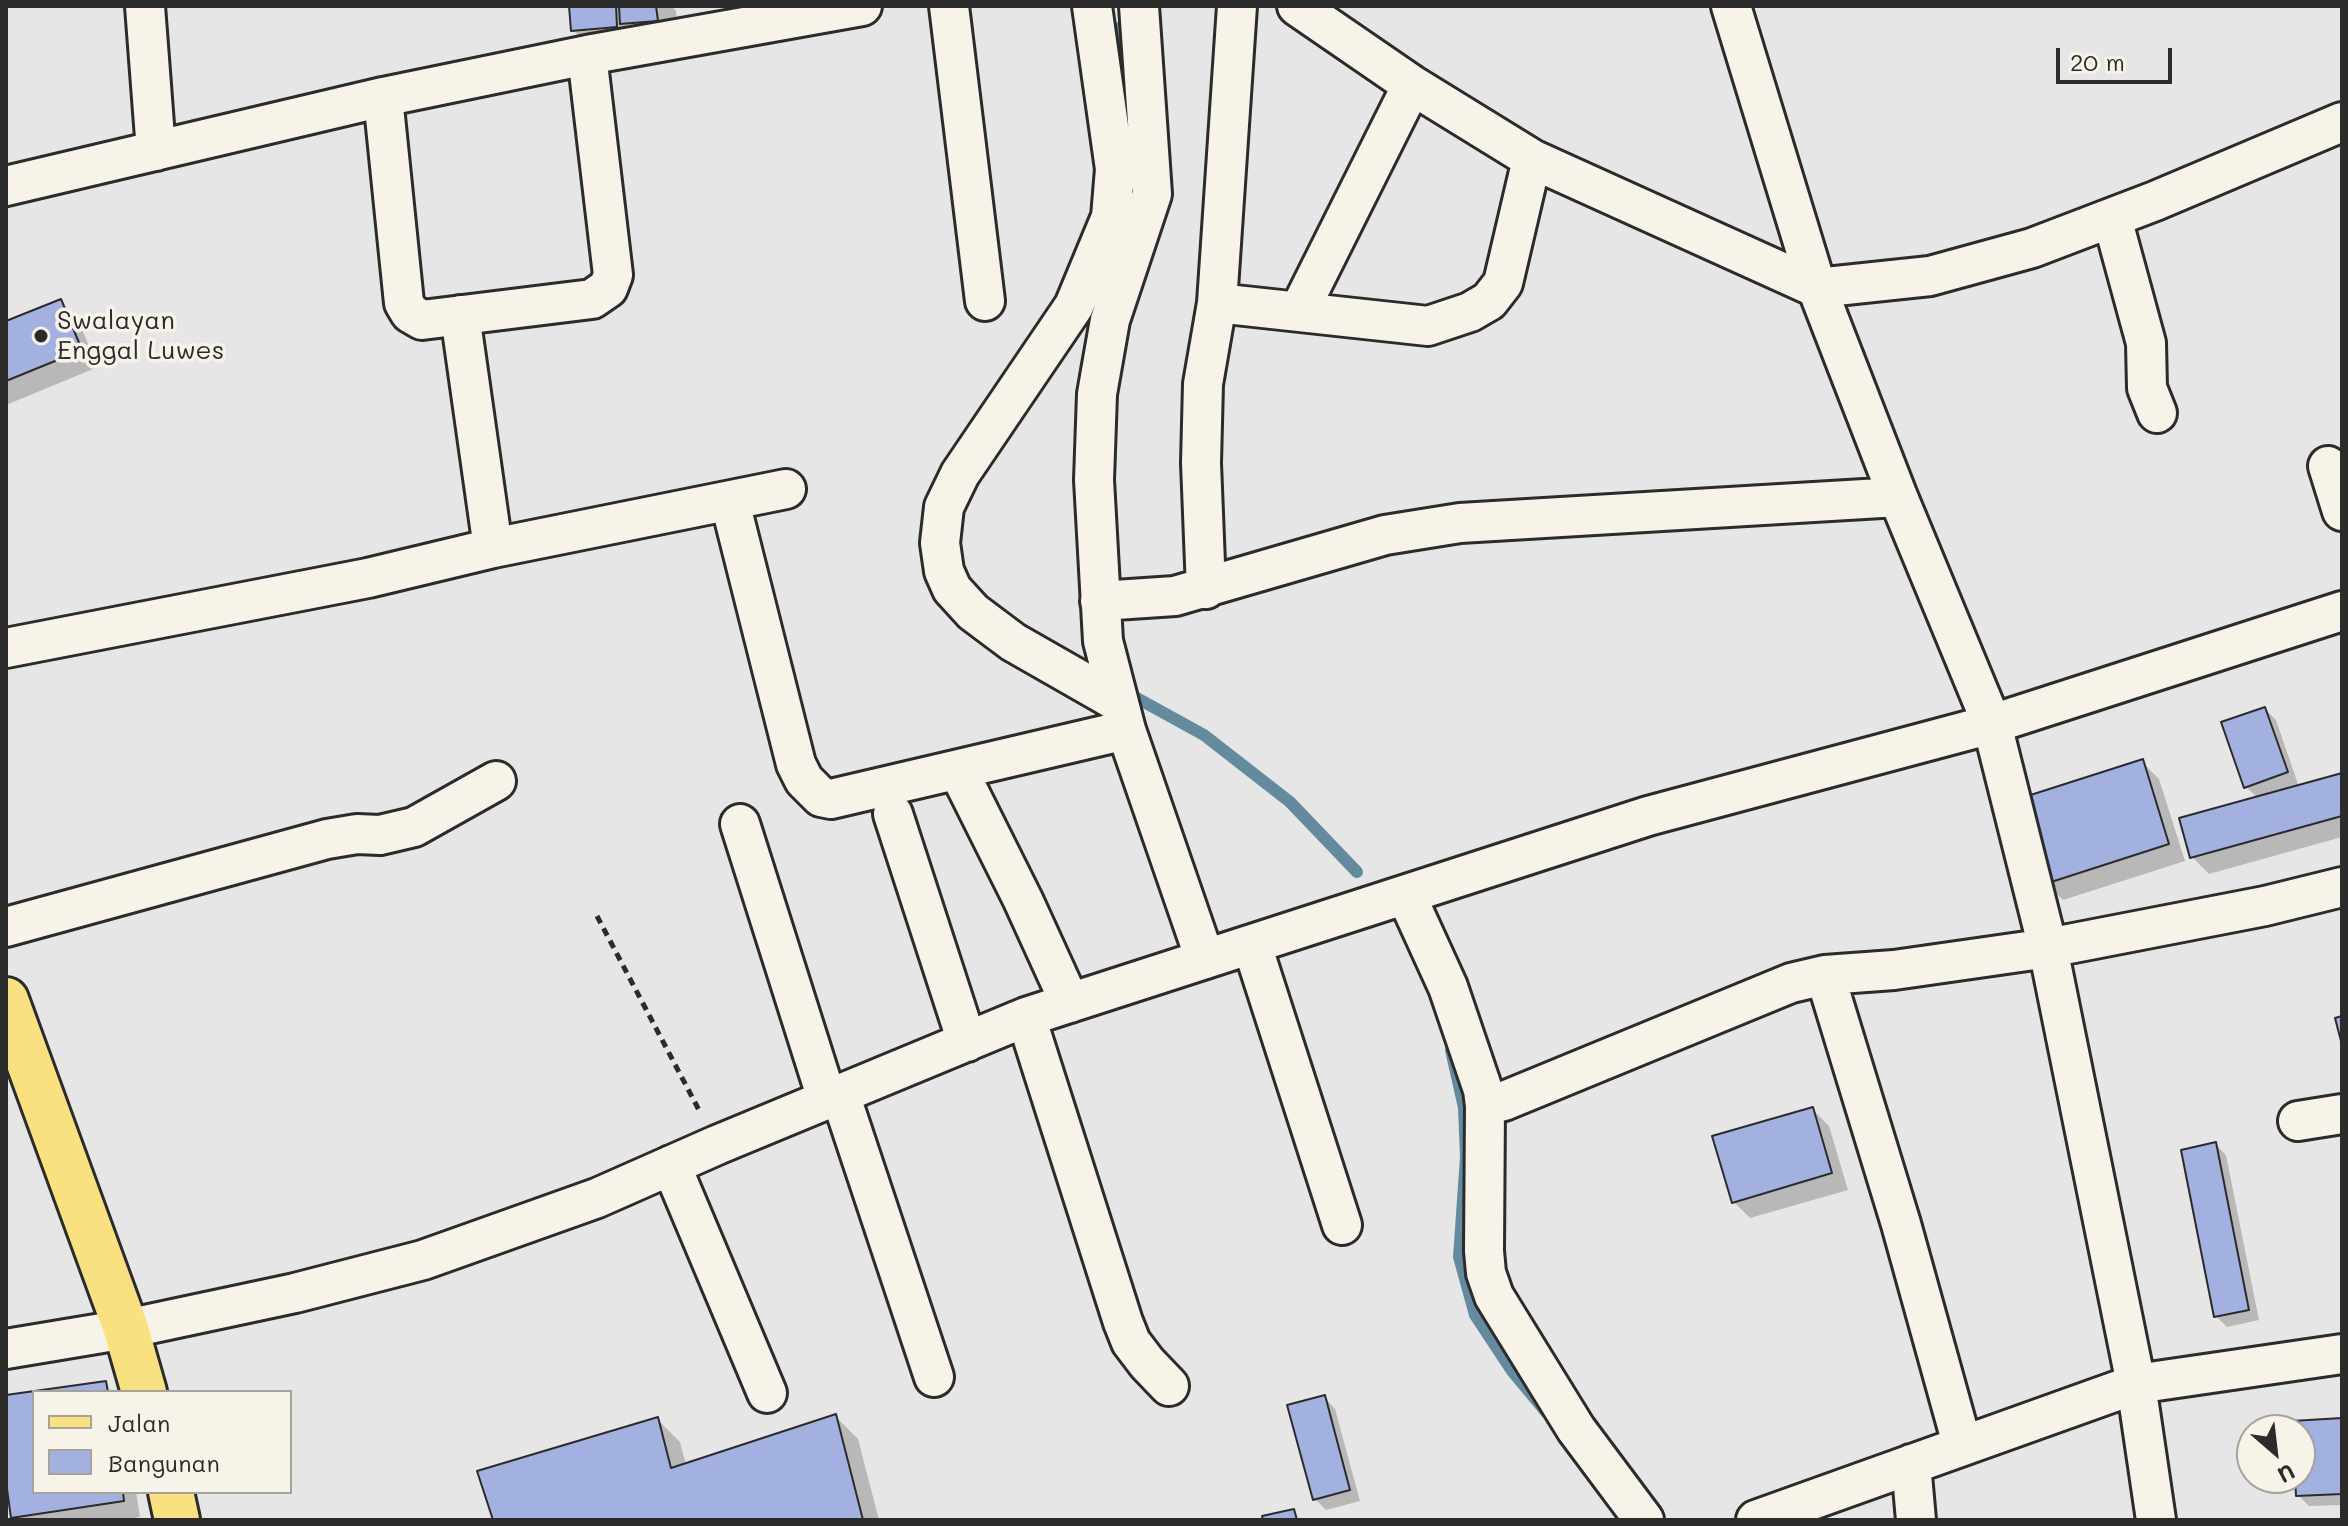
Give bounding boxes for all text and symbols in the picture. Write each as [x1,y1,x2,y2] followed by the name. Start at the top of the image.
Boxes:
[2060,32,2176,82] scale bar
[2070,46,2125,77] text: 20 m
[57,305,224,366] place label: Swalayan Enggal Luwes
[32,327,50,345] marker: Swalayan Enggal Luwes
[32,1390,292,1494] legend
[108,1407,170,1438] text: Jalan
[2236,1414,2316,1494] north arrow
[108,1447,220,1478] text: Bangunan
[2273,1457,2300,1490] text: U

